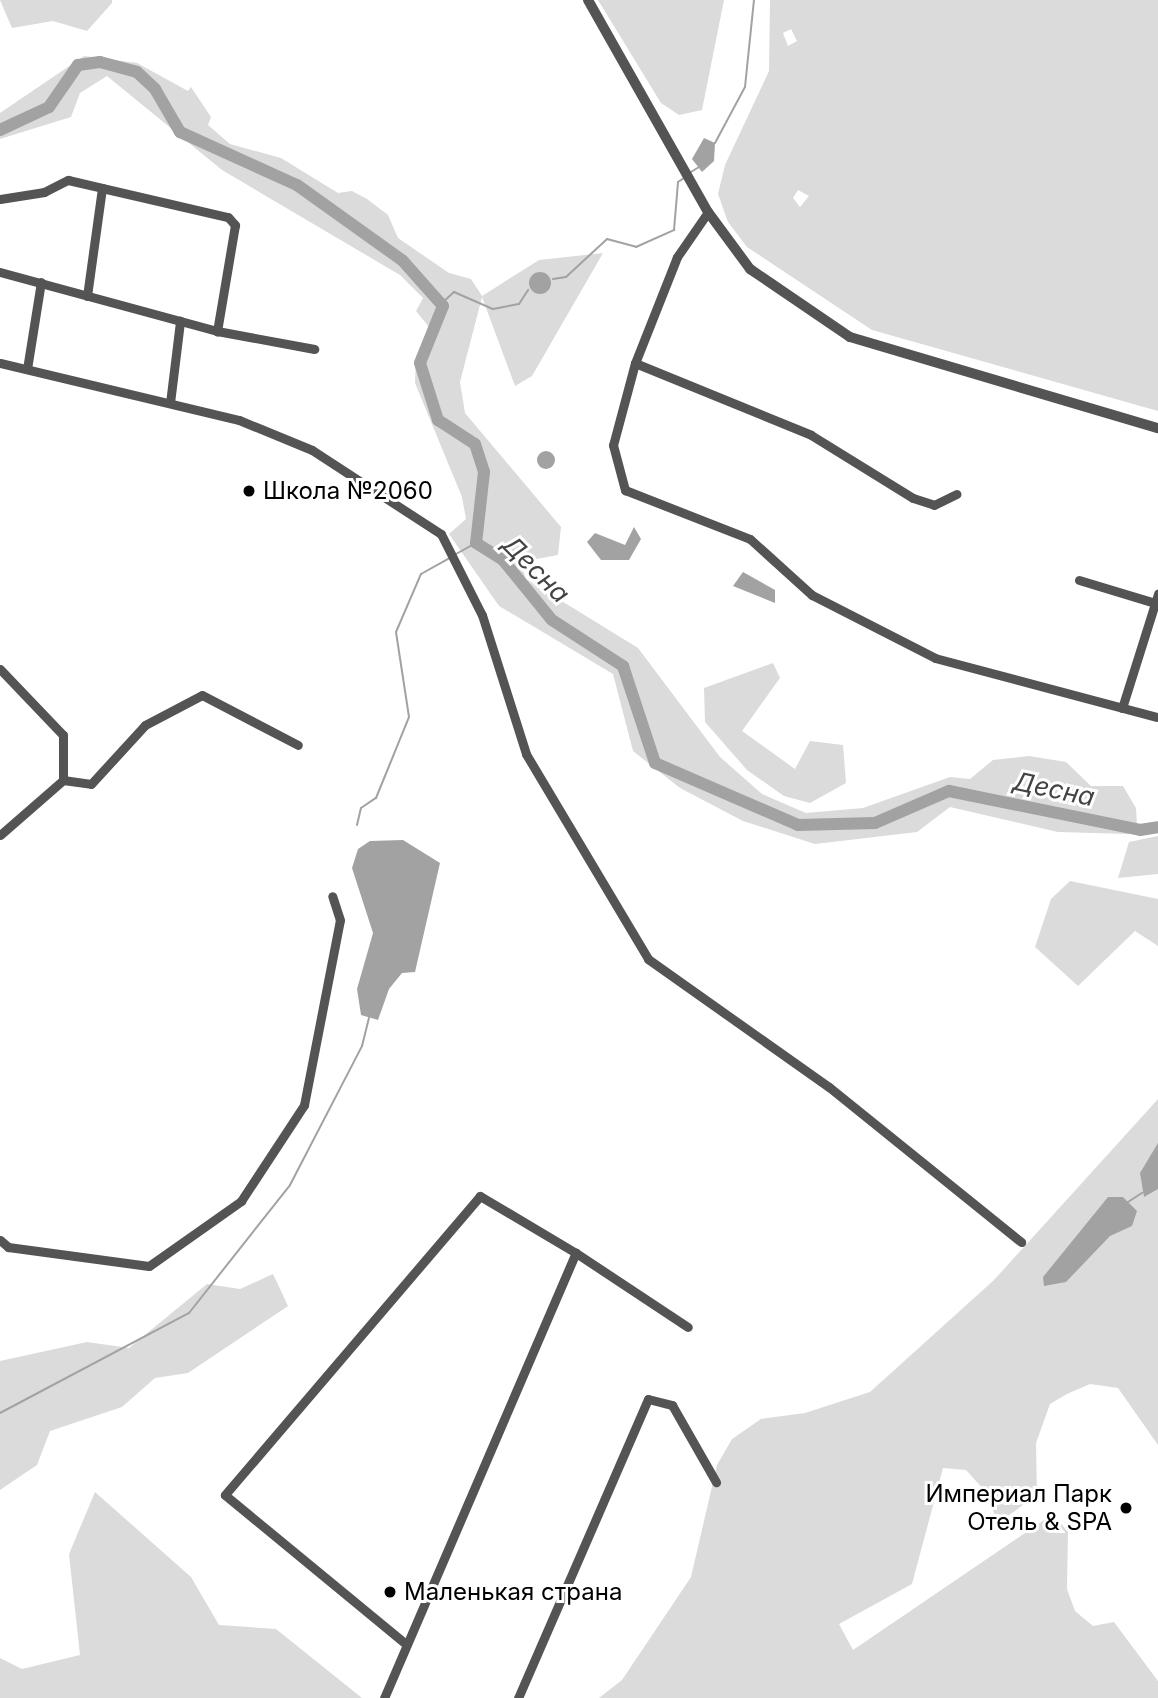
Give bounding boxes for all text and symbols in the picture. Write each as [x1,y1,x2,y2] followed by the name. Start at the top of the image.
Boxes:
[263,477,433,505] place label: Школа №2060
[241,483,257,499] marker: Школа №2060
[496,529,576,609] water label: Десна
[1010,765,1098,813] water label: Десна
[925,1480,1112,1536] place label: Империал Парк Отель & SPA
[1118,1500,1134,1516] marker: Империал Парк Отель & SPA
[404,1578,622,1606] place label: Маленькая страна
[382,1584,398,1600] marker: Маленькая страна

